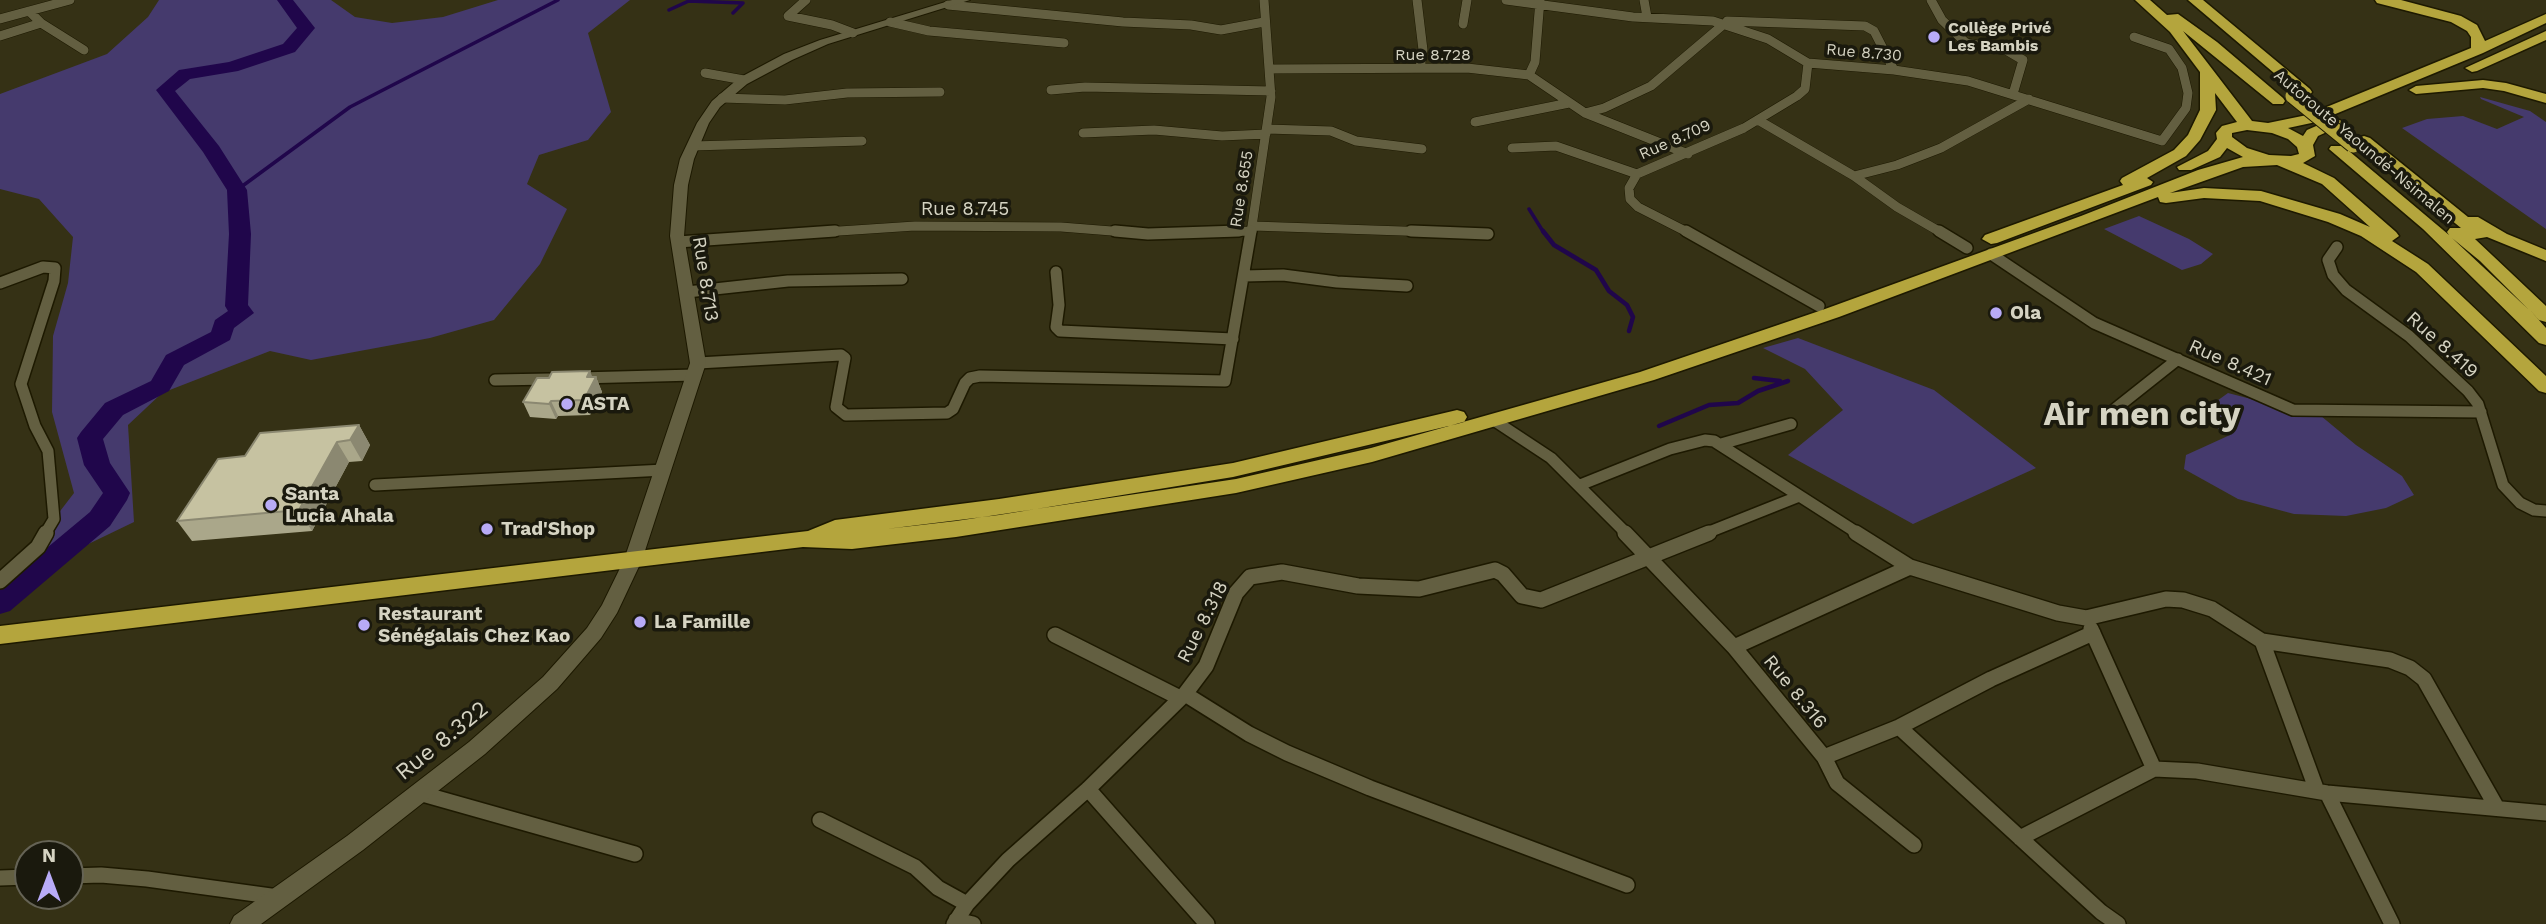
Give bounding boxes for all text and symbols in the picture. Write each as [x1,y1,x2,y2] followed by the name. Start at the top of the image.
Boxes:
[1948,18,2051,56] place label: Collège Privé Les Bambis
[1926,29,1942,45] marker: Collège Privé Les Bambis
[1825,40,1903,66] street label: Rue 8.730
[1395,45,1471,65] street label: Rue 8.728
[2270,66,2458,228] street label: Autoroute Yaoundé-Nsimalen
[1636,116,1714,164] street label: Rue 8.709
[1226,149,1258,229] street label: Rue 8.655
[921,198,1009,220] street label: Rue 8.745
[687,235,723,323] street label: Rue 8.713
[2010,302,2041,324] place label: Ola
[1988,305,2004,321] marker: Ola
[2401,307,2483,383] street label: Rue 8.419
[2185,335,2275,391] street label: Rue 8.421
[581,393,630,415] place label: ASTA
[2044,395,2240,435] district label: Air men city
[559,396,575,412] marker: ASTA
[285,483,394,527] place label: Santa Lucia Ahala
[263,497,279,513] marker: Santa Lucia Ahala
[501,518,595,540] place label: Trad'Shop
[479,521,495,537] marker: Trad'Shop
[1173,577,1233,667] street label: Rue 8.318
[378,603,570,647] place label: Restaurant Sénégalais Chez Kao
[654,611,750,633] place label: La Famille
[632,614,648,630] marker: La Famille
[356,617,372,633] marker: Restaurant Sénégalais Chez Kao
[1758,650,1832,734] street label: Rue 8.316
[390,695,494,787] street label: Rue 8.322
[14,840,84,910] north arrow
[42,844,56,867] text: N

